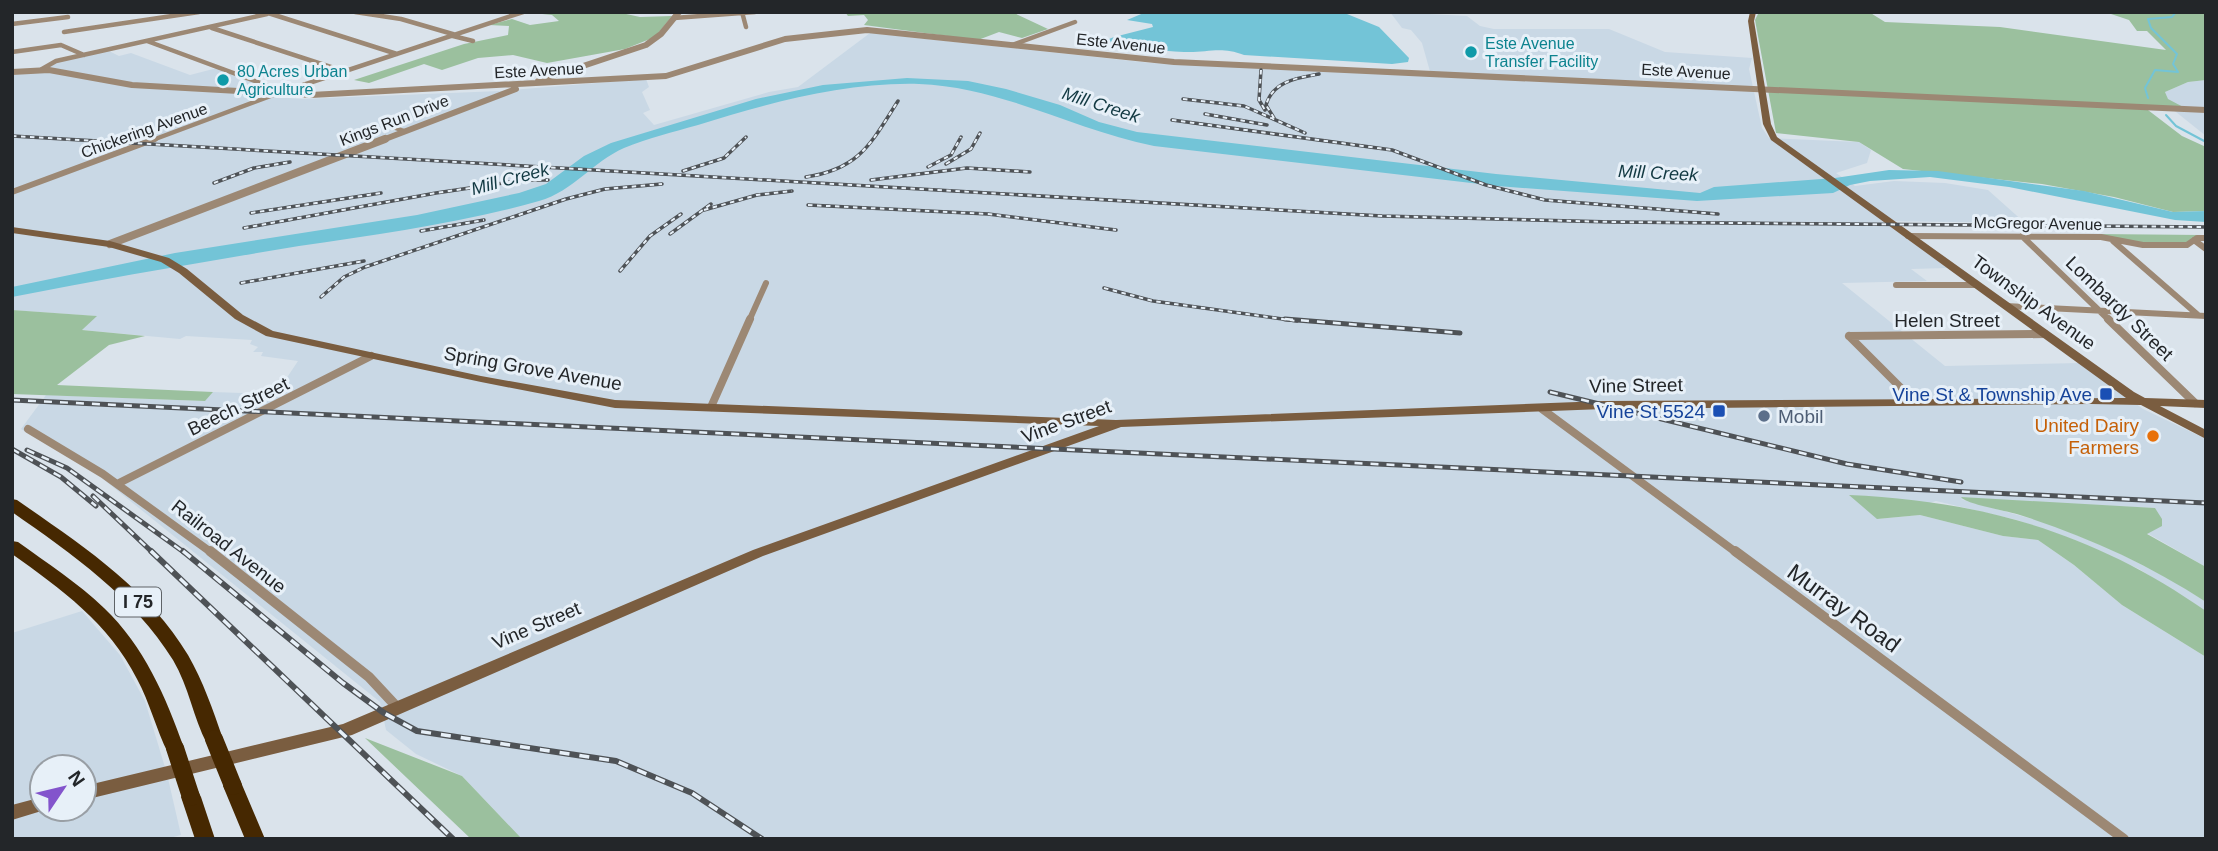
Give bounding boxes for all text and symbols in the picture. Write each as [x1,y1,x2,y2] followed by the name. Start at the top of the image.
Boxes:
[1076,30,1166,57] street label: Este Avenue
[1485,35,1598,70] place label: Este Avenue Transfer Facility
[1463,44,1479,60] marker: Este Avenue Transfer Facility
[494,60,584,81] street label: Este Avenue
[1641,61,1731,82] street label: Este Avenue
[237,63,347,98] place label: 80 Acres Urban Agriculture
[215,72,231,88] marker: 80 Acres Urban Agriculture
[1060,83,1143,127] water label: Mill Creek
[337,92,451,149] street label: Kings Run Drive
[79,100,210,161] street label: Chickering Avenue
[469,159,552,199] water label: Mill Creek
[1618,161,1699,185] water label: Mill Creek
[1974,214,2103,233] street label: McGregor Avenue
[1968,251,2100,354] street label: Township Avenue
[2062,252,2178,365] street label: Lombardy Street
[1894,310,2001,331] street label: Helen Street
[442,342,624,394] street label: Spring Grove Avenue
[184,373,293,440] street label: Beech Street
[1589,374,1684,397] street label: Vine Street
[1892,384,2092,405] place label: Vine St & Township Ave
[2098,386,2114,402] marker: Vine St & Township Ave
[1019,395,1114,447] street label: Vine Street
[1597,401,1705,422] place label: Vine St 5524
[1711,403,1727,419] marker: Vine St 5524
[1778,406,1823,427] place label: Mobil
[1756,408,1772,424] marker: Mobil
[2034,415,2139,458] place label: United Dairy Farmers
[2145,428,2161,444] marker: United Dairy Farmers
[167,495,290,597] street label: Railroad Avenue
[1783,558,1905,658] street label: Murray Road
[115,588,161,616] road number: I 75
[489,597,584,653] street label: Vine Street
[28,753,98,823] north arrow
[64,767,89,790] text: N

